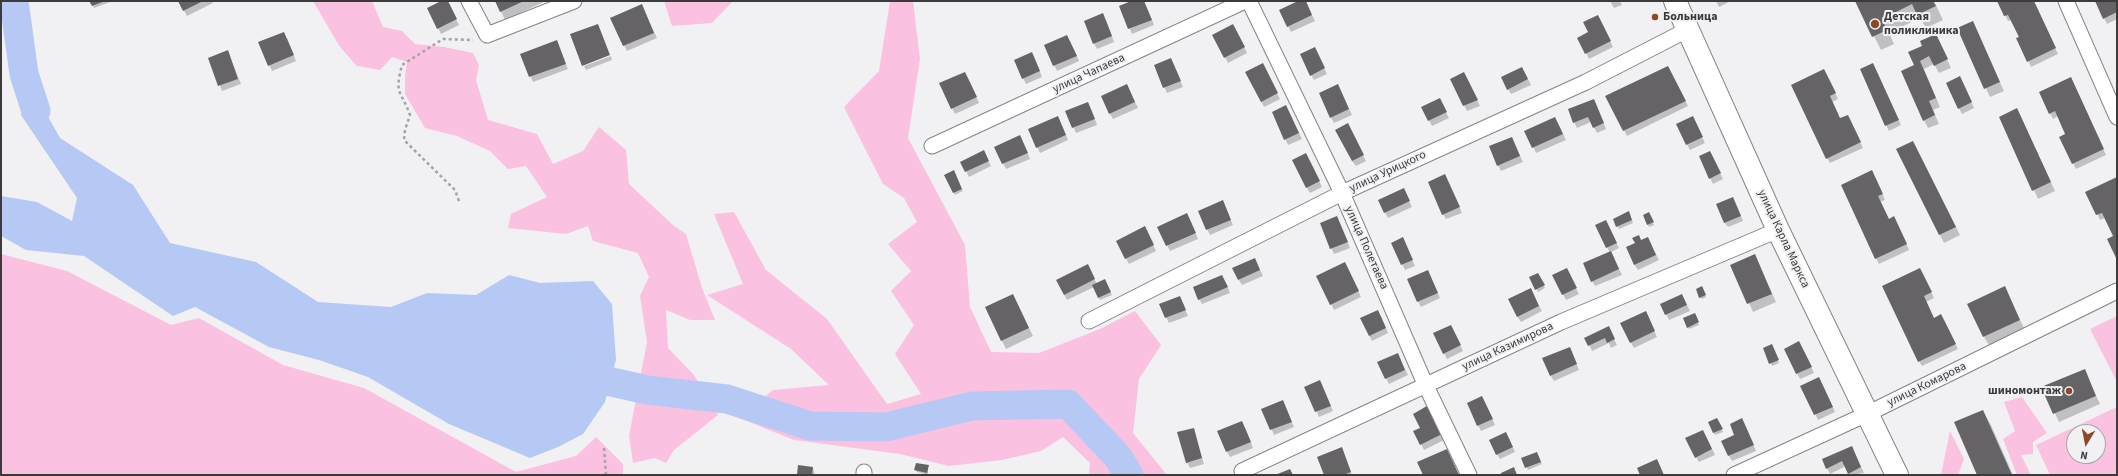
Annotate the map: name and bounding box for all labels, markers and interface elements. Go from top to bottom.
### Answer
place label: Больница [1663,10,1717,24]
place label: Детская поликлиника [1884,10,1959,38]
marker: Больница [1650,12,1660,22]
marker: Детская поликлиника [1869,18,1881,30]
street label: улица Чапаева [1051,51,1127,97]
street label: улица Урицкого [1347,148,1429,196]
street label: улица Карла Маркса [1754,188,1812,290]
street label: улица Полетаева [1341,204,1391,292]
street label: улица Казимирова [1460,320,1556,374]
street label: улица Комарова [1885,360,1969,410]
place label: шиномонтаж [1988,384,2061,398]
marker: шиномонтаж [2064,386,2074,396]
north arrow [2066,424,2106,464]
text: N [2079,447,2089,463]

